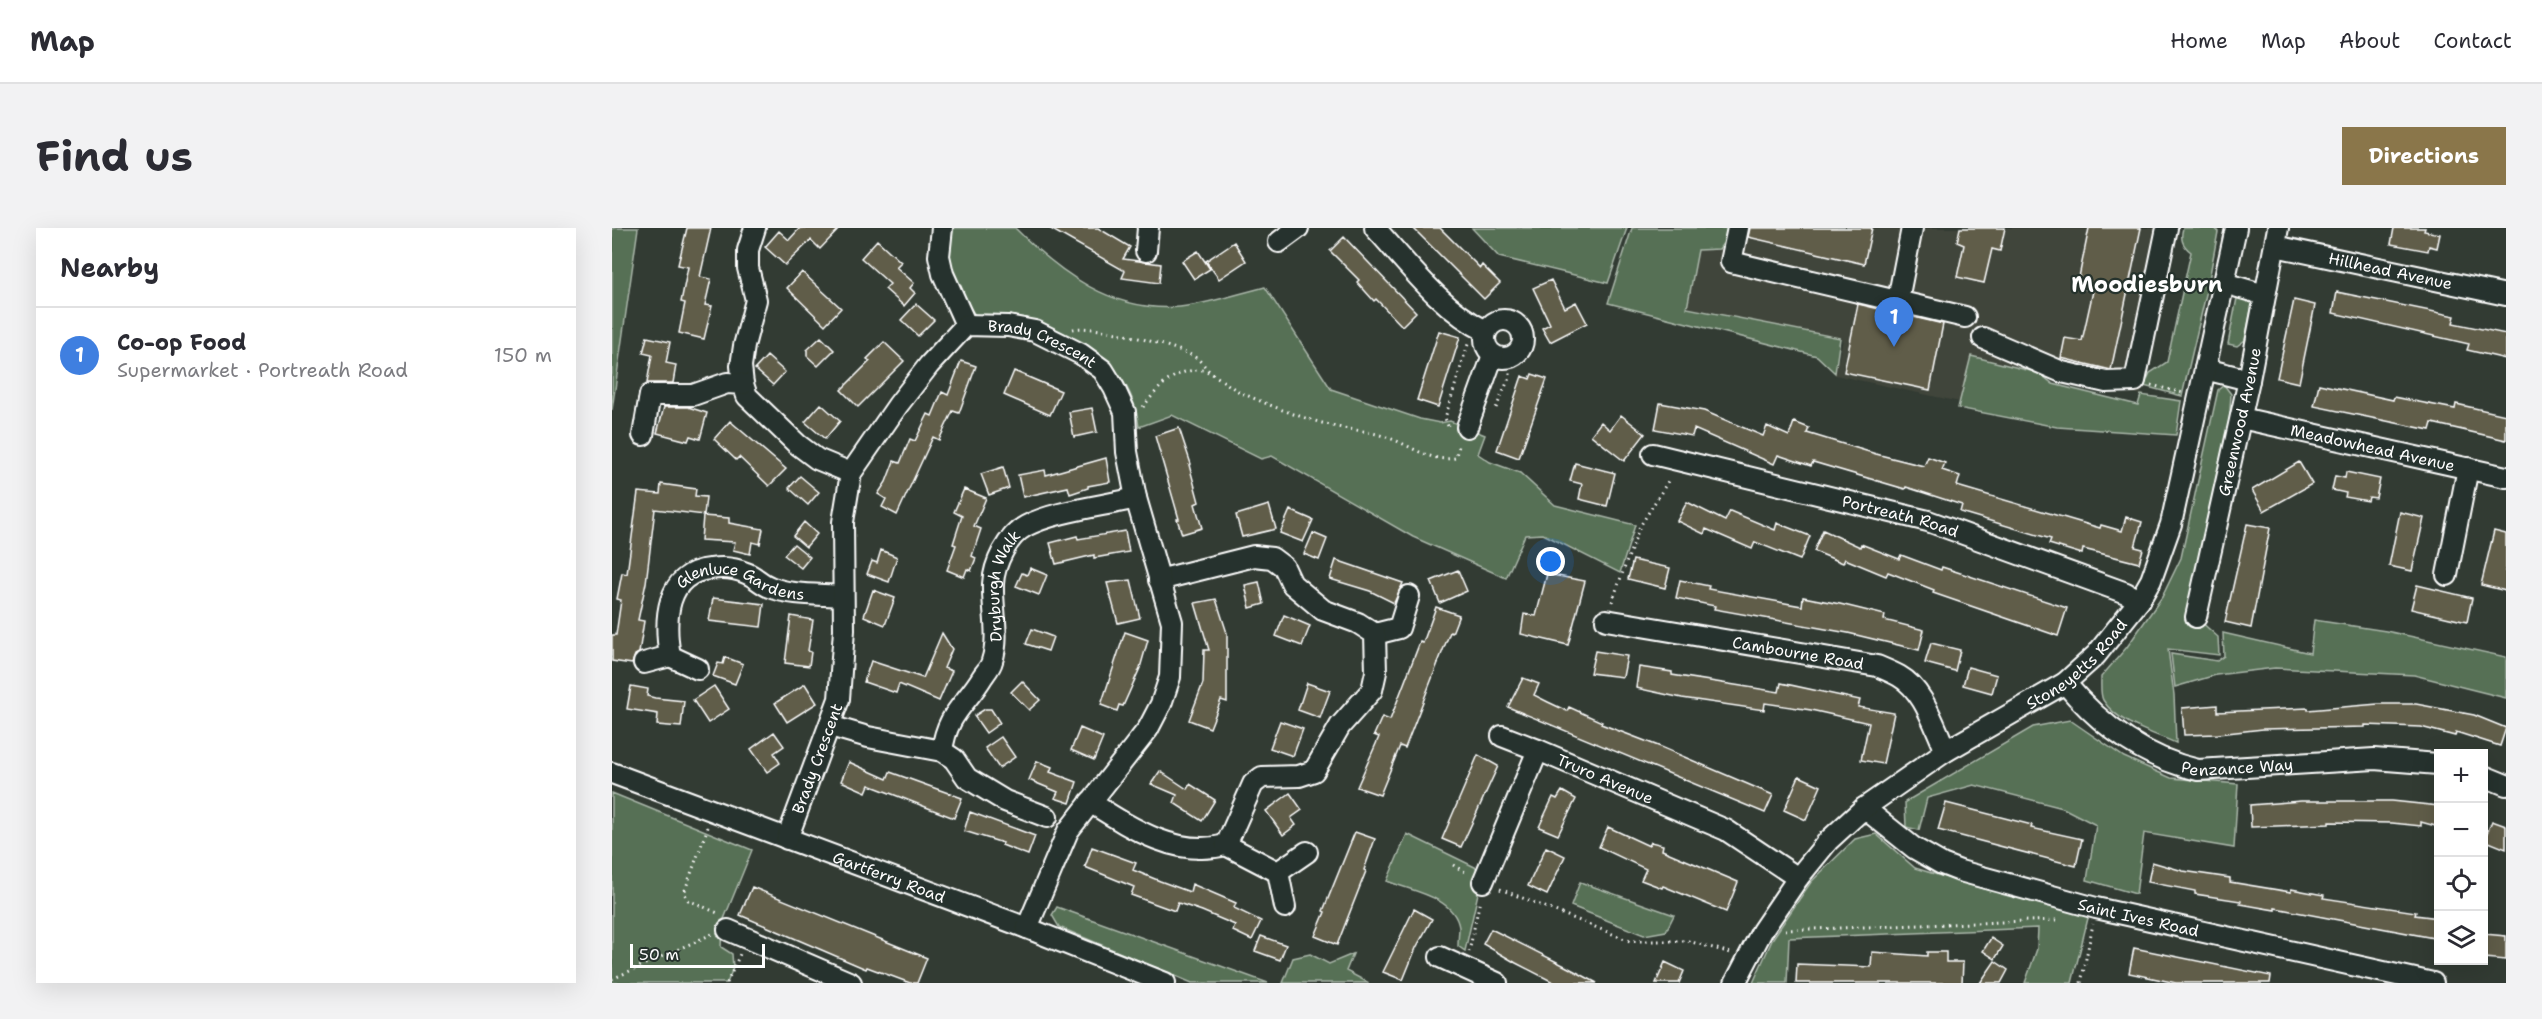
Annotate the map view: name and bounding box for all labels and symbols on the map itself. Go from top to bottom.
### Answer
street label: Hillhead Avenue [2326,248,2454,294]
district label: Moodiesburn [2071,270,2223,299]
pin: 1 [1874,298,1914,347]
street label: Brady Crescent [988,315,1101,373]
street label: Greenwood Avenue [2213,346,2266,498]
street label: Meadowhead Avenue [2288,419,2457,476]
street label: Portreath Road [1840,490,1961,542]
street label: Dryburgh Walk [983,525,1025,642]
your location [1536,547,1565,576]
street label: Glenluce Gardens [671,558,805,605]
street label: Stoneyetts Road [2022,615,2132,714]
street label: Cambourne Road [1731,632,1866,675]
street label: Brady Crescent [787,700,847,817]
street label: Truro Avenue [1553,749,1656,809]
street label: Penzance Way [2179,754,2294,781]
street label: Gartferry Road [830,846,948,908]
street label: Saint Ives Road [2075,894,2201,942]
scale bar [630,941,765,968]

